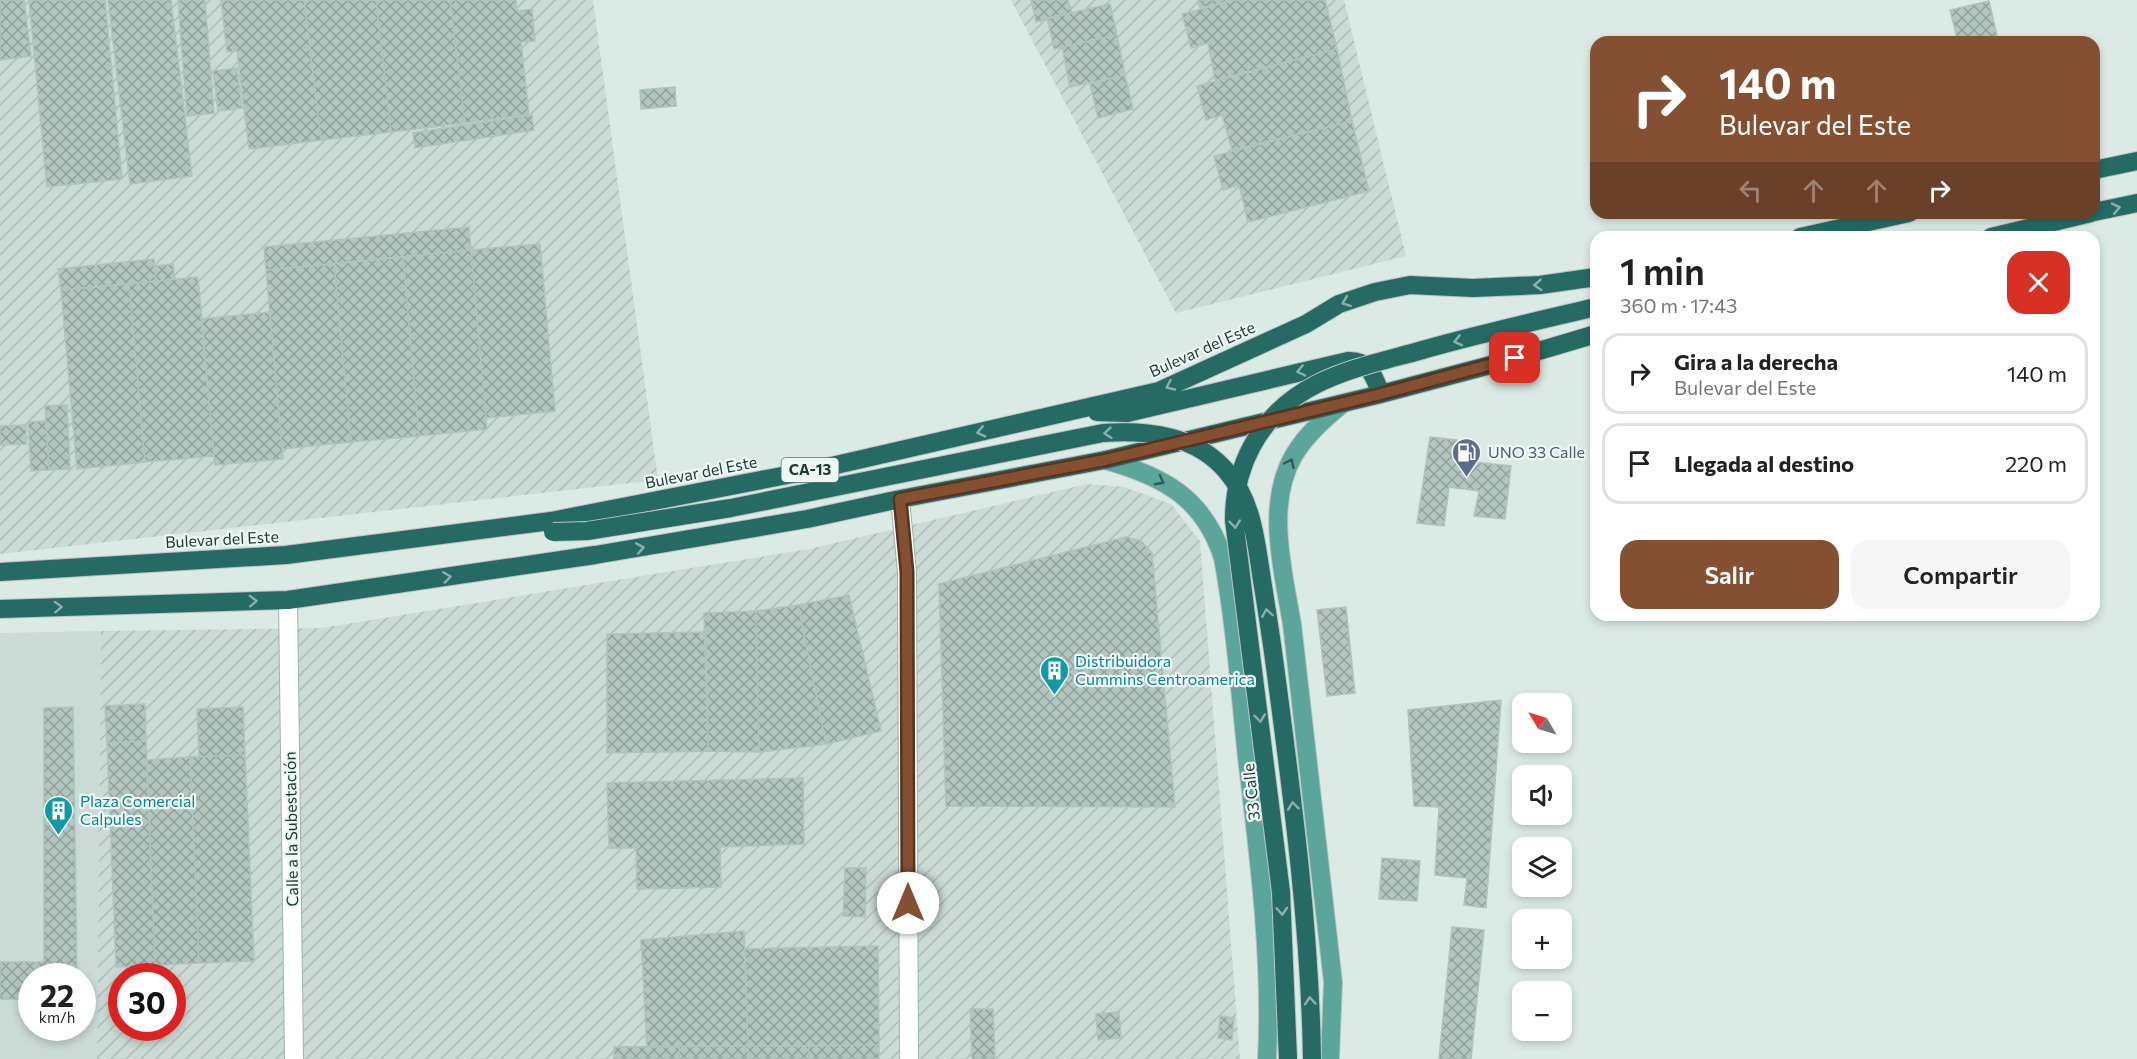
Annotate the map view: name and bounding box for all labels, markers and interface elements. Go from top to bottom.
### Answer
text: 140 m [1719,56,1836,108]
icon: right [1620,60,1698,138]
text: Bulevar del Este [1719,108,1911,141]
icon: left [1734,174,1767,207]
icon: ahead [1797,174,1830,207]
icon: ahead [1860,174,1893,207]
icon: right [1923,174,1956,207]
one-way arrow [2110,202,2120,215]
text: 1 min [1620,248,1705,292]
button: close [2007,251,2070,314]
one-way arrow [1533,278,1543,291]
text: 360 m · 17:43 [1620,293,1738,317]
one-way arrow [1341,295,1352,308]
street label: Bulevar del Este [1146,317,1258,380]
pin [1489,332,1540,383]
one-way arrow [1453,333,1463,346]
icon: arrive [1498,341,1531,374]
text: Gira a la derecha [1674,348,1838,375]
icon: right [1623,357,1656,390]
text: 140 m [2007,360,2067,387]
one-way arrow [1296,363,1306,376]
text: Bulevar del Este [1674,375,1816,399]
one-way arrow [1165,379,1176,391]
one-way arrow [976,425,986,438]
one-way arrow [1104,426,1113,439]
fuel station icon: UNO 33 Calle [1451,436,1483,478]
place label: UNO 33 Calle [1488,442,1585,461]
icon: arrive [1623,447,1656,480]
text: Llegada al destino [1674,450,1854,477]
text: 220 m [2005,450,2067,477]
street label: Bulevar del Este [643,451,759,492]
road number: CA-13 [782,458,838,482]
one-way arrow [1283,459,1295,470]
one-way arrow [1153,474,1164,485]
one-way arrow [1228,520,1241,529]
street label: Bulevar del Este [165,526,279,551]
button: Salir [1620,540,1839,609]
button: Compartir [1851,540,2070,609]
one-way arrow [634,542,644,555]
one-way arrow [442,571,451,583]
one-way arrow [249,595,258,607]
one-way arrow [54,601,63,613]
one-way arrow [1262,608,1274,618]
place label: Distribuidora Cummins Centroamerica [1075,651,1255,688]
building icon: Distribuidora Cummins Centroamerica [1038,654,1070,696]
north arrow [1512,693,1572,753]
map controls [1512,693,1572,1041]
one-way arrow [1254,713,1266,722]
street label: Calle a la Subestación [280,751,301,907]
street label: 33 Calle [1238,763,1263,821]
button: sound [1512,765,1572,825]
place label: Plaza Comercial Calpules [80,791,195,828]
building icon: Plaza Comercial Calpules [43,794,75,836]
one-way arrow [1287,802,1300,811]
button: layers [1512,837,1572,897]
position arrow [876,871,940,935]
one-way arrow [1275,907,1288,916]
button: + [1512,909,1572,969]
speed limit sign: 30 [108,963,186,1041]
text: 22 [40,976,74,1013]
button: − [1512,981,1572,1041]
one-way arrow [1304,996,1317,1005]
text: km/h [39,1008,75,1026]

